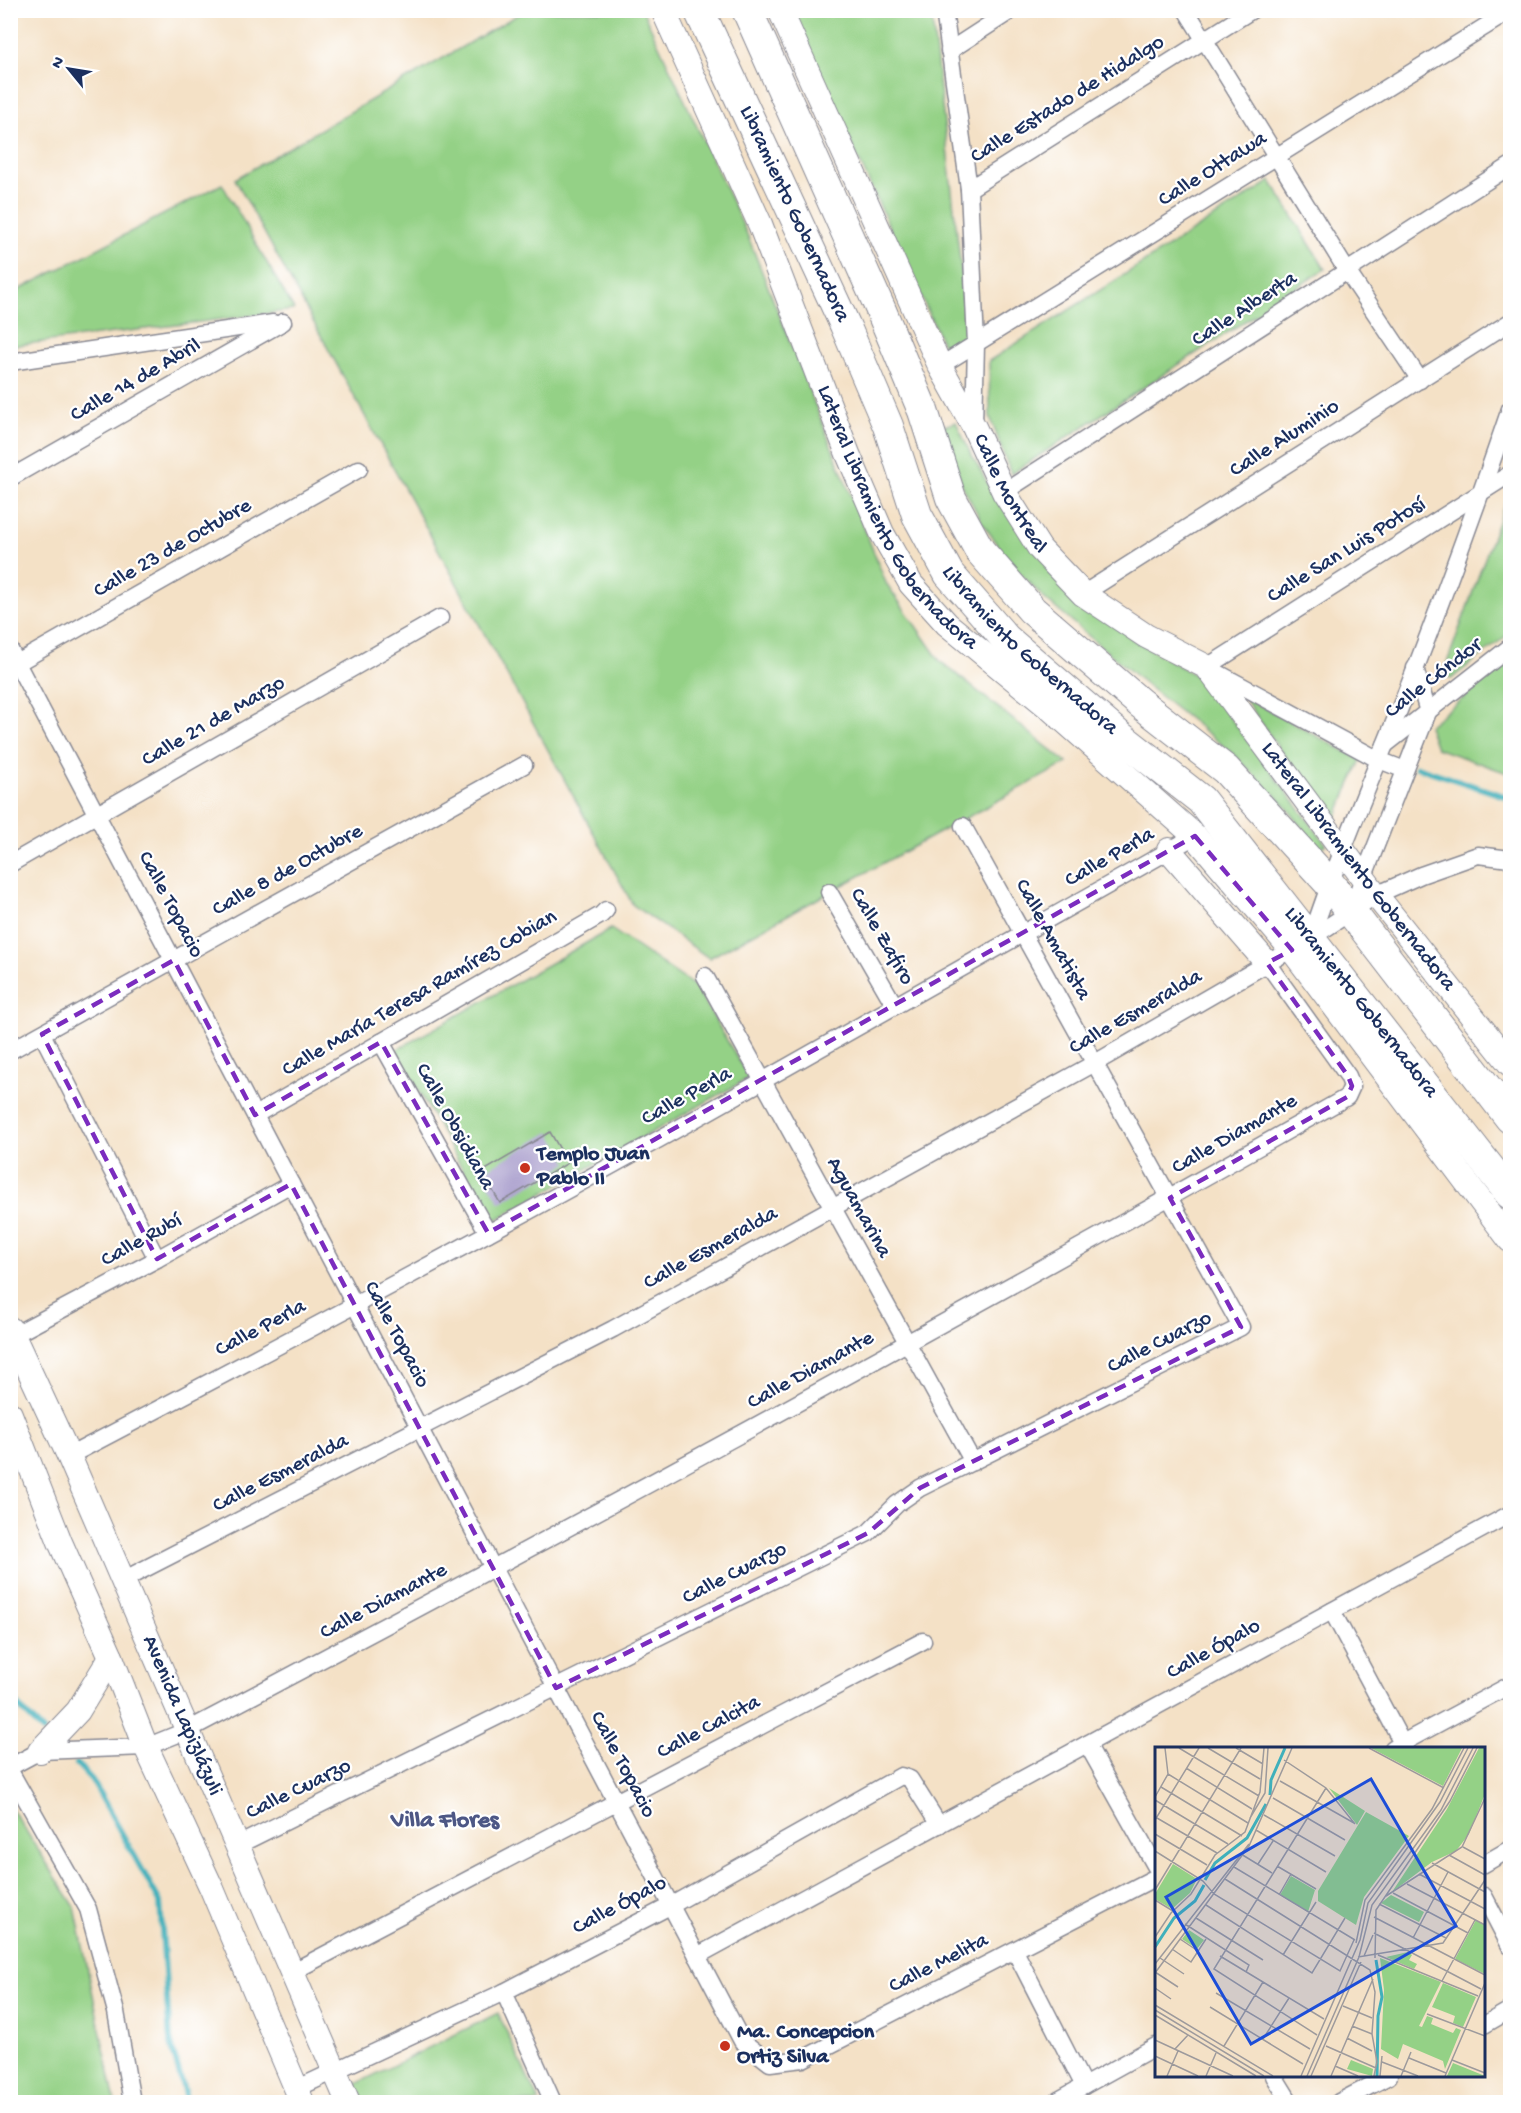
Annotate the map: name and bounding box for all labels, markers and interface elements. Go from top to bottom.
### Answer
street label: Calle Estado de Hidalgo [966,30,1170,170]
north arrow [39,39,99,99]
text: N [48,54,70,73]
street label: Libramiento Gobernadora [732,102,855,327]
street label: Calle Ottawa [1154,126,1273,214]
street label: Calle Alberta [1188,266,1303,354]
street label: Calle 14 de Abril [66,333,206,429]
street label: Lateral Libramiento Gobernadora [810,382,983,657]
street label: Calle Aluminio [1225,394,1345,484]
street label: Calle Montreal [966,430,1052,560]
street label: Calle San Luis Potosí [1263,491,1432,610]
street label: Calle 23 de Octubre [89,493,257,605]
street label: Libramiento Gobernadora [935,562,1123,742]
street label: Calle Cóndor [1380,632,1490,725]
street label: Calle 21 de Marzo [138,670,290,774]
street label: Lateral Libramiento Gobernadora [1255,738,1461,998]
street label: Calle 8 de Octubre [208,819,368,923]
street label: Calle Perla [1061,822,1160,894]
street label: Calle Topacio [131,847,209,963]
street label: Calle Amatista [1008,875,1096,1006]
street label: Calle Zafiro [843,884,919,990]
street label: Libramiento Gobernadora [1277,902,1444,1104]
street label: Calle María Teresa Ramírez Cobian [278,904,562,1083]
street label: Calle Esmeralda [1065,964,1208,1062]
street label: Calle Obsidiana [409,1059,500,1195]
street label: Calle Perla [638,1061,737,1132]
street label: Calle Diamante [1168,1088,1303,1181]
place label: Templo Juan Pablo II [535,1142,650,1193]
street label: Aguamarina [820,1153,897,1264]
marker: Templo Juan Pablo II [518,1161,532,1175]
street label: Calle Esmeralda [639,1201,783,1297]
street label: Calle Rubí [97,1208,188,1274]
street label: Calle Topacio [357,1277,435,1393]
street label: Calle Perla [211,1294,311,1364]
street label: Calle Cuarzo [1103,1306,1217,1380]
street label: Calle Diamante [743,1325,879,1416]
street label: Calle Esmeralda [209,1428,354,1519]
street label: Calle Cuarzo [678,1537,792,1611]
street label: Calle Diamante [316,1557,453,1646]
street label: Calle Ópalo [1163,1614,1265,1686]
street label: Avenida Lapizlázuli [135,1632,227,1800]
street label: Calle Calcita [653,1690,766,1766]
street label: Calle Topacio [583,1707,661,1823]
inset map [1155,1747,1485,2077]
street label: Calle Cuarzo [242,1753,356,1827]
district label: Villa Flores [390,1807,500,1836]
street label: Calle Ópalo [568,1870,672,1942]
street label: Calle Melita [885,1928,994,2000]
place label: Ma. Concepcion Ortiz Silva [737,2020,875,2071]
marker: Ma. Concepcion Ortiz Silva [718,2039,732,2053]

